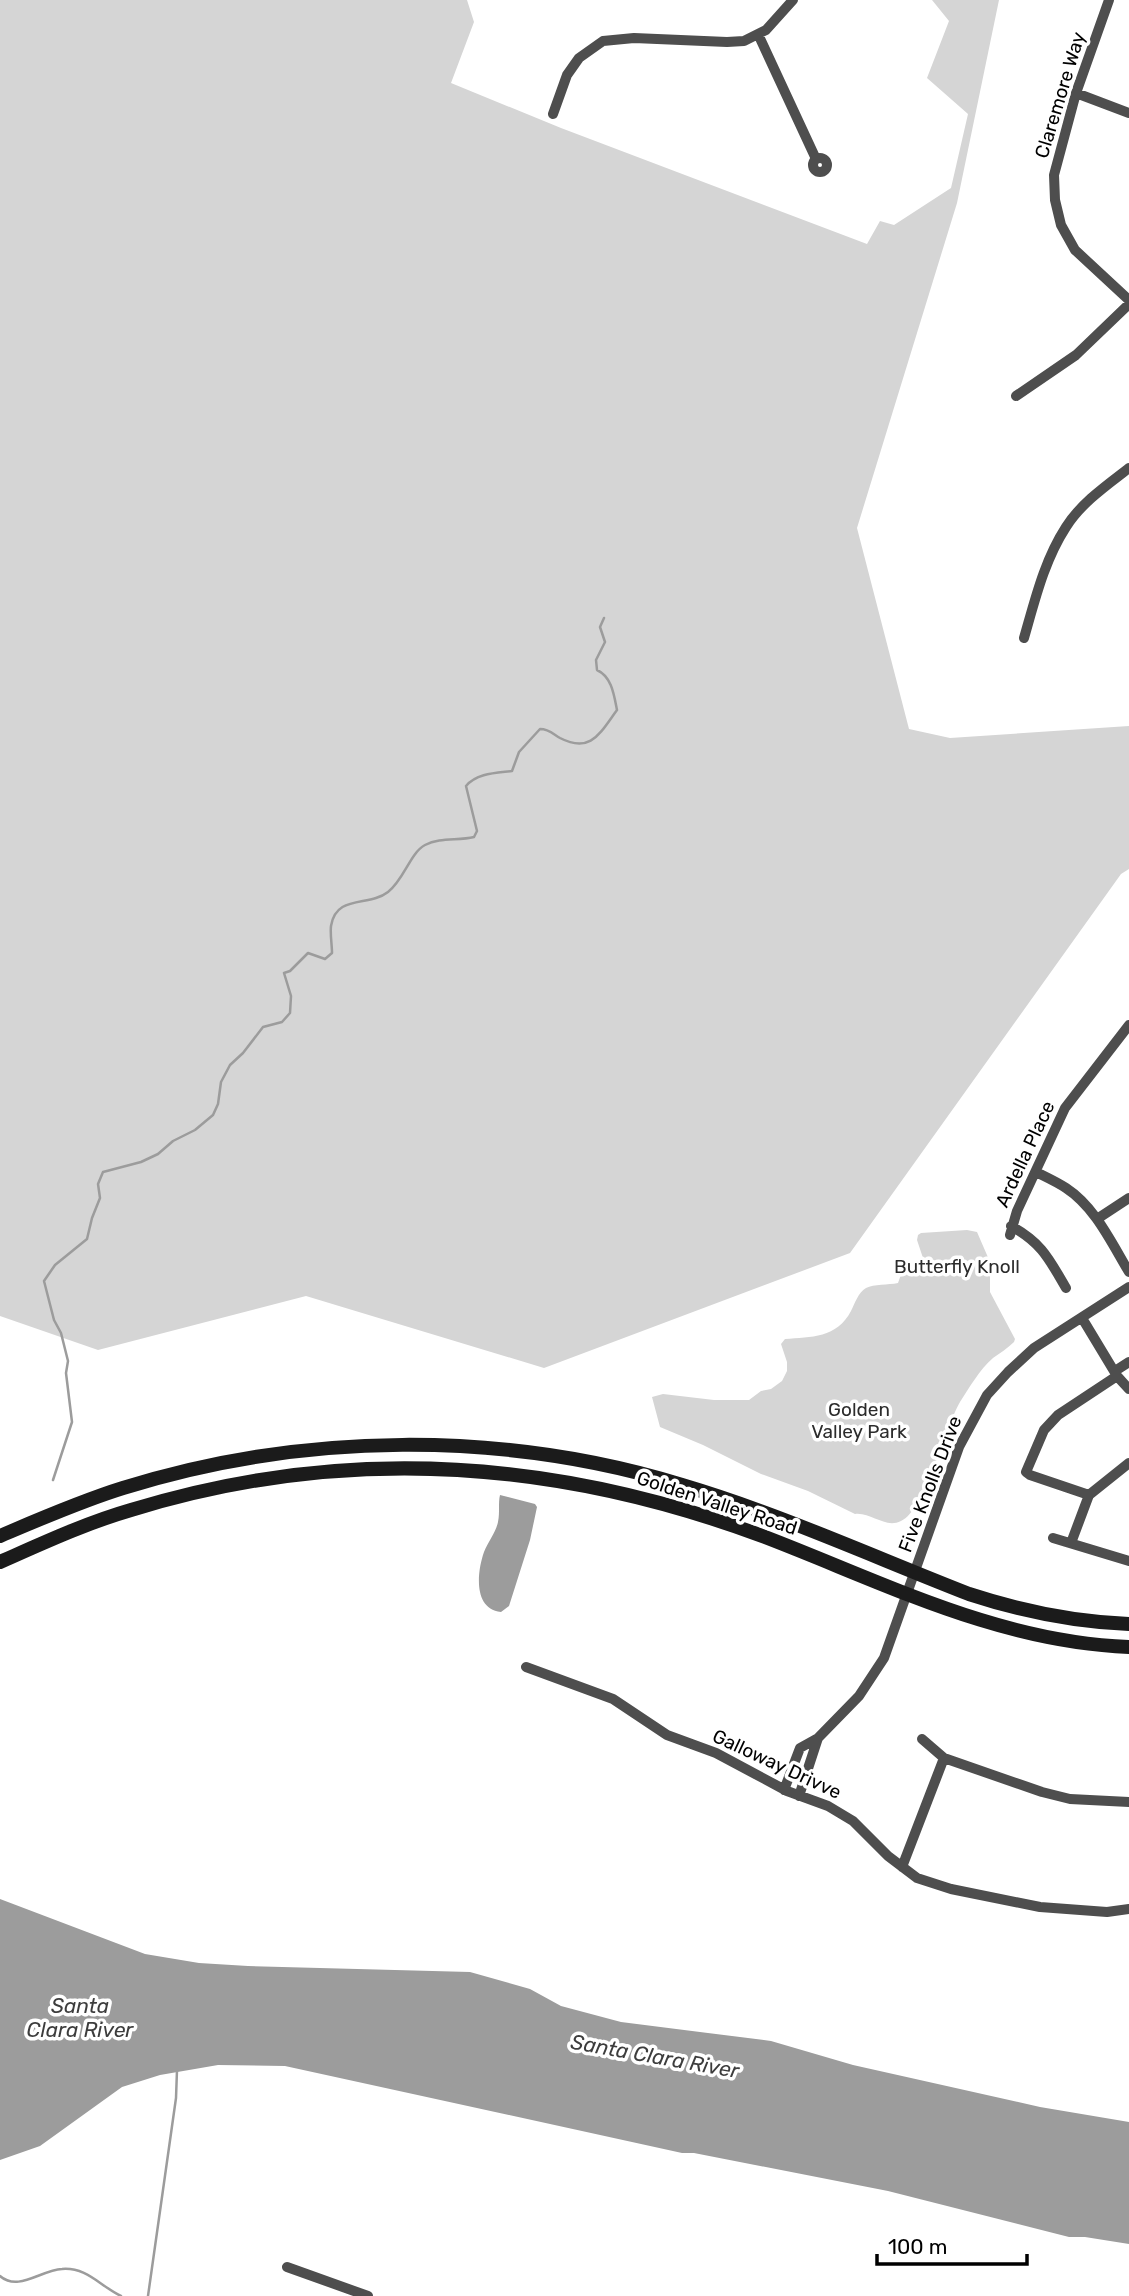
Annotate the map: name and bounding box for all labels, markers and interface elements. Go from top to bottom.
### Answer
street label: Claremore Way [1030,29,1090,161]
street label: Ardella Place [990,1097,1060,1211]
park label: Butterfly Knoll [894,1255,1020,1278]
park label: Golden Valley Park [811,1398,907,1443]
street label: Five Knolls Drive [893,1413,967,1555]
street label: Golden Valley Road [634,1466,800,1540]
street label: Galloway Drivve [709,1724,845,1804]
water label: Santa Clara River [27,1993,134,2042]
water label: Santa Clara River [569,2029,742,2083]
scale bar [877,2222,1028,2266]
text: 100 m [888,2234,947,2259]

